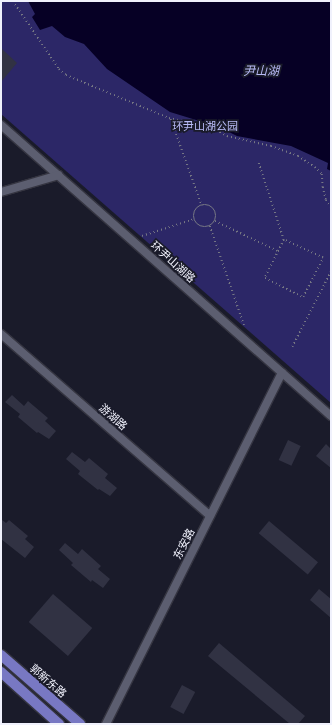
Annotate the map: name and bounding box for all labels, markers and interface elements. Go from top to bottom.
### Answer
water label: 尹山湖 [243,64,279,78]
park label: 环尹山湖公园 [172,119,238,133]
street label: 环尹山湖路 [148,239,198,285]
street label: 游湖路 [96,401,130,433]
street label: 东安路 [171,526,197,562]
street label: 郭新东路 [27,662,69,700]

